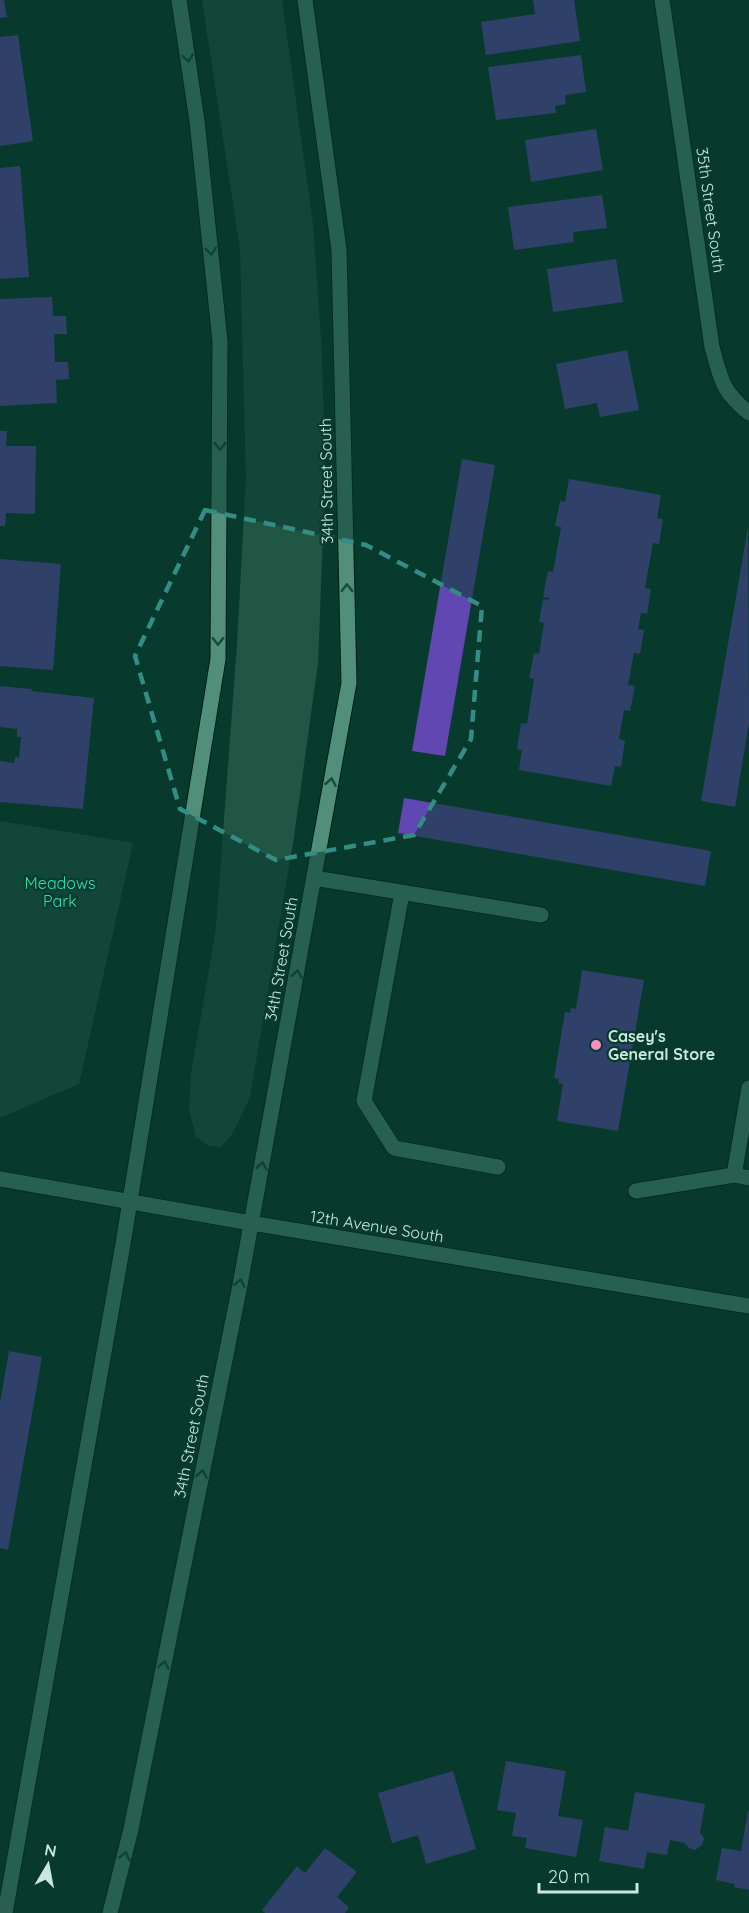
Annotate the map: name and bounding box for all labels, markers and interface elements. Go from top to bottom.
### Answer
one-way arrow [181,53,193,63]
street label: 35th Street South [692,146,730,274]
one-way arrow [204,247,217,256]
street label: 34th Street South [315,418,337,544]
one-way arrow [214,441,226,450]
one-way arrow [341,584,353,593]
one-way arrow [212,636,224,645]
one-way arrow [324,777,337,787]
park label: Meadows Park [25,873,95,911]
street label: 34th Street South [260,895,302,1023]
one-way arrow [290,969,302,978]
place label: Casey's General Store [608,1026,715,1064]
marker: Casey's General Store [589,1038,603,1052]
one-way arrow [255,1161,268,1171]
street label: 12th Avenue South [309,1206,445,1246]
one-way arrow [233,1278,246,1288]
street label: 34th Street South [169,1372,213,1500]
one-way arrow [195,1469,208,1479]
one-way arrow [157,1661,170,1671]
north arrow [18,1835,78,1895]
text: N [43,1839,58,1861]
one-way arrow [117,1851,130,1861]
scale bar [539,1856,636,1894]
text: 20 m [548,1865,590,1888]

